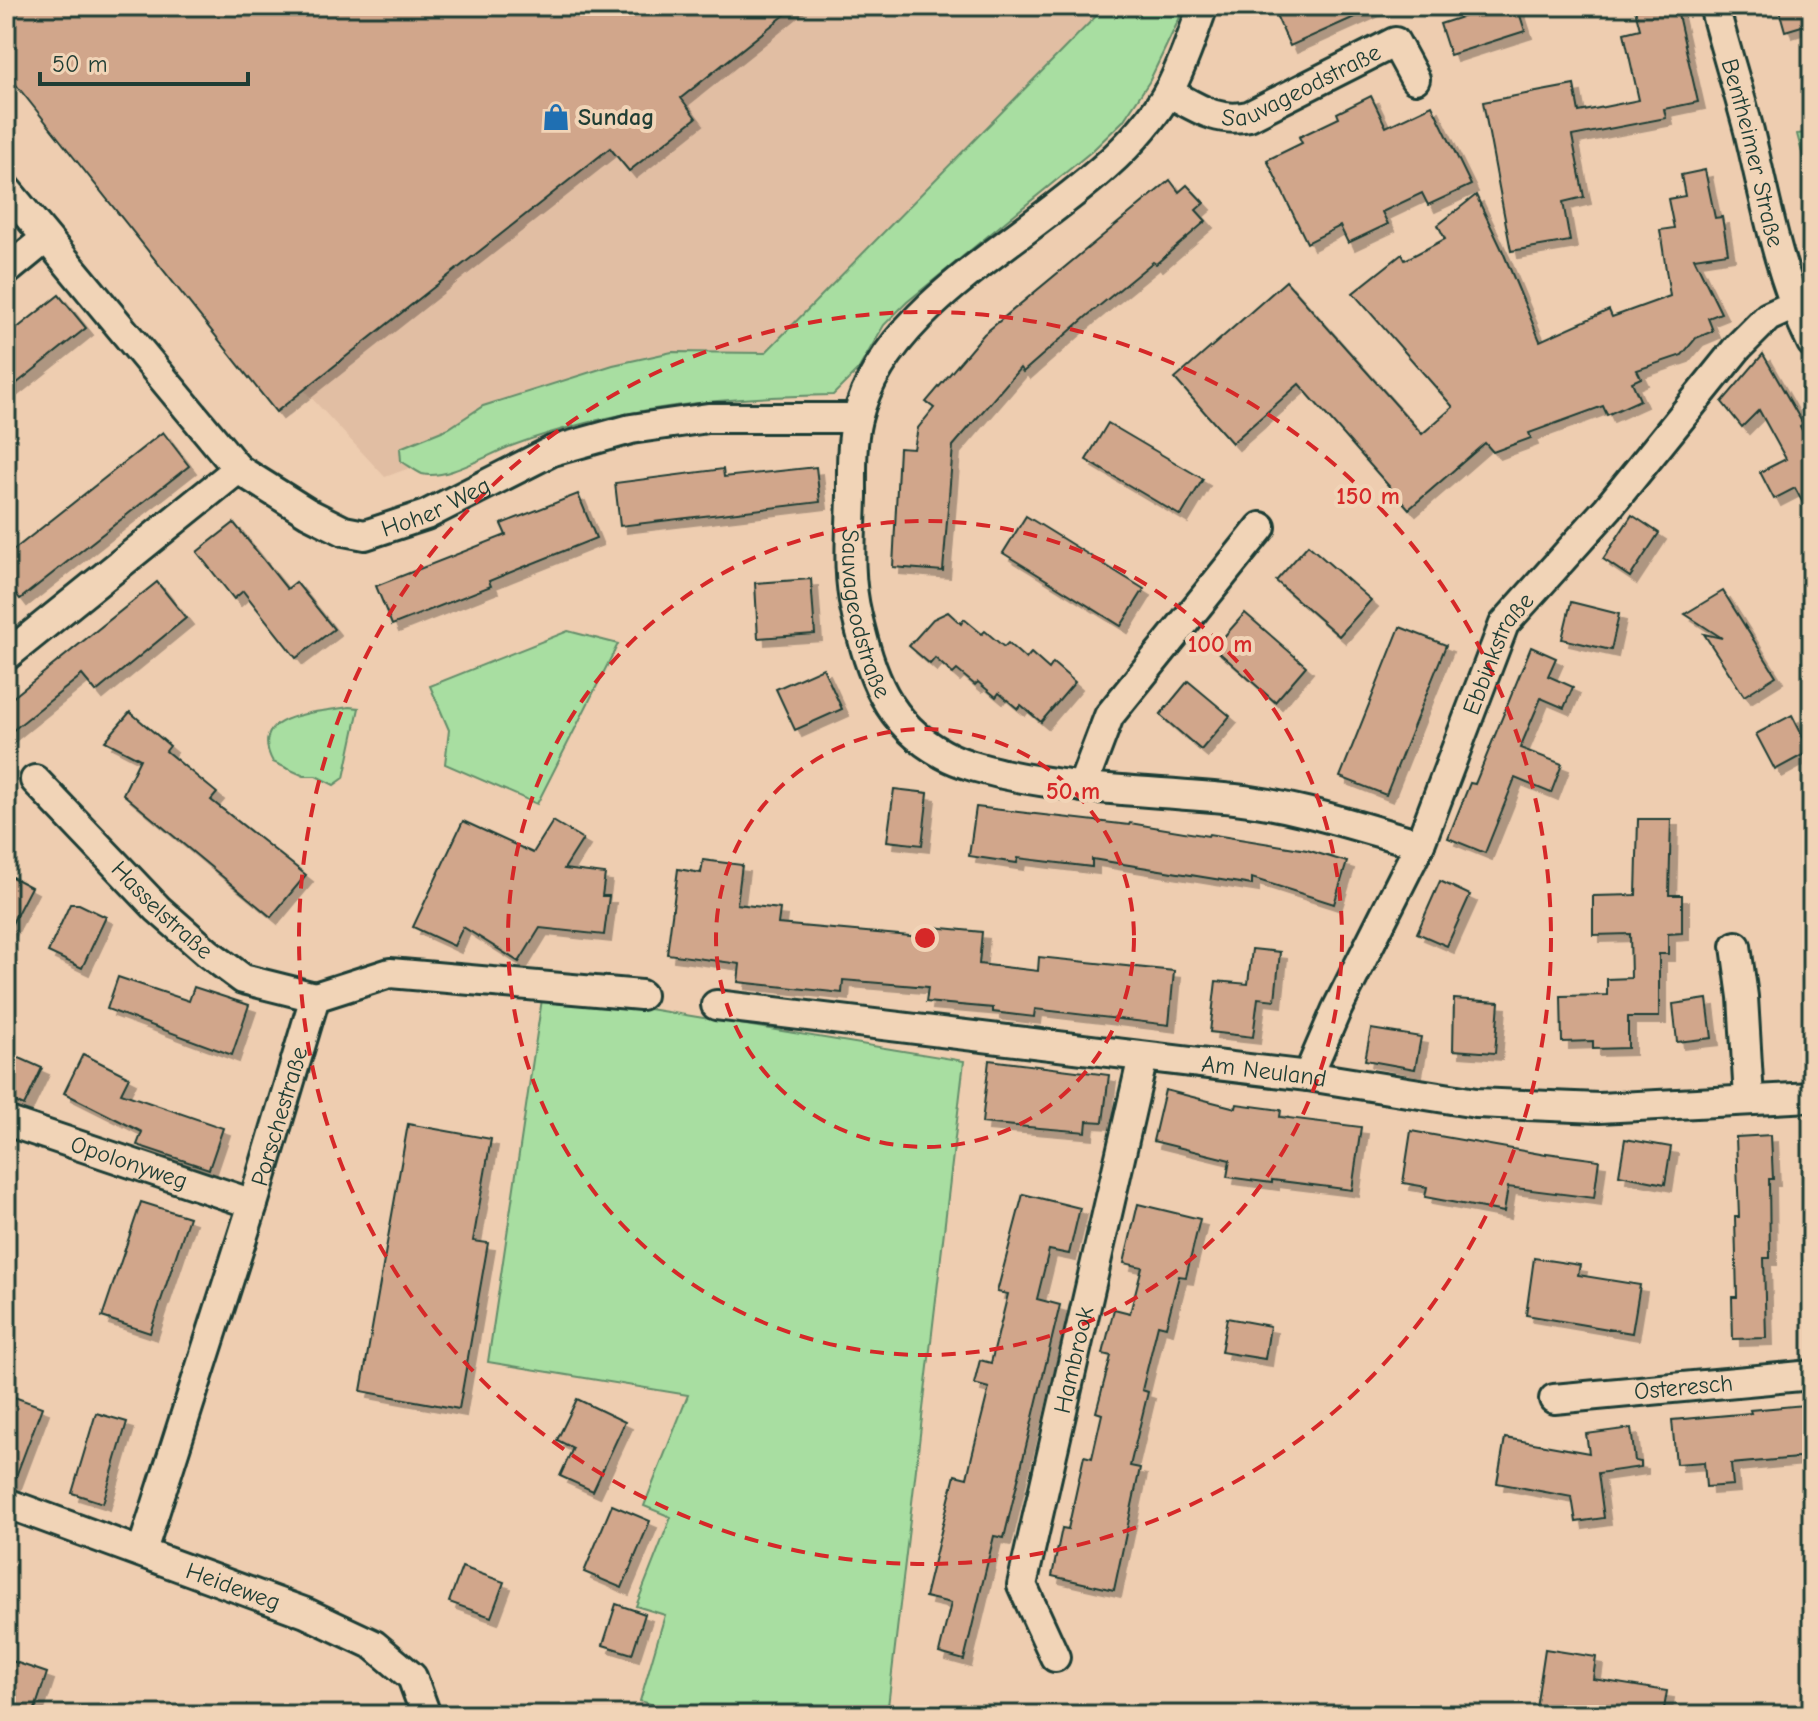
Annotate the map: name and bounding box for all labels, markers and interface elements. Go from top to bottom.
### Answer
scale bar [40,36,248,86]
street label: Sauvageodstraße [1221,38,1385,132]
text: 50 m [52,50,108,78]
street label: Bentheimer Straße [1715,56,1790,250]
shop icon: Sundag [541,102,571,132]
place label: Sundag [578,103,654,131]
street label: Hoher Weg [378,471,495,543]
text: 150 m [1336,482,1400,510]
street label: Sauvageodstraße [836,528,897,703]
street label: Ebbinkstraße [1457,587,1539,719]
text: 100 m [1188,630,1252,658]
text: 50 m [1046,777,1100,805]
street label: Hasselstraße [106,855,219,965]
centre of rings [911,924,939,952]
street label: Porschestraße [245,1043,313,1189]
street label: Am Neuland [1200,1049,1329,1093]
street label: Opolonyweg [67,1130,191,1195]
street label: Hambrook [1048,1304,1099,1416]
street label: Osteresch [1633,1368,1734,1405]
street label: Heideweg [182,1556,284,1616]

